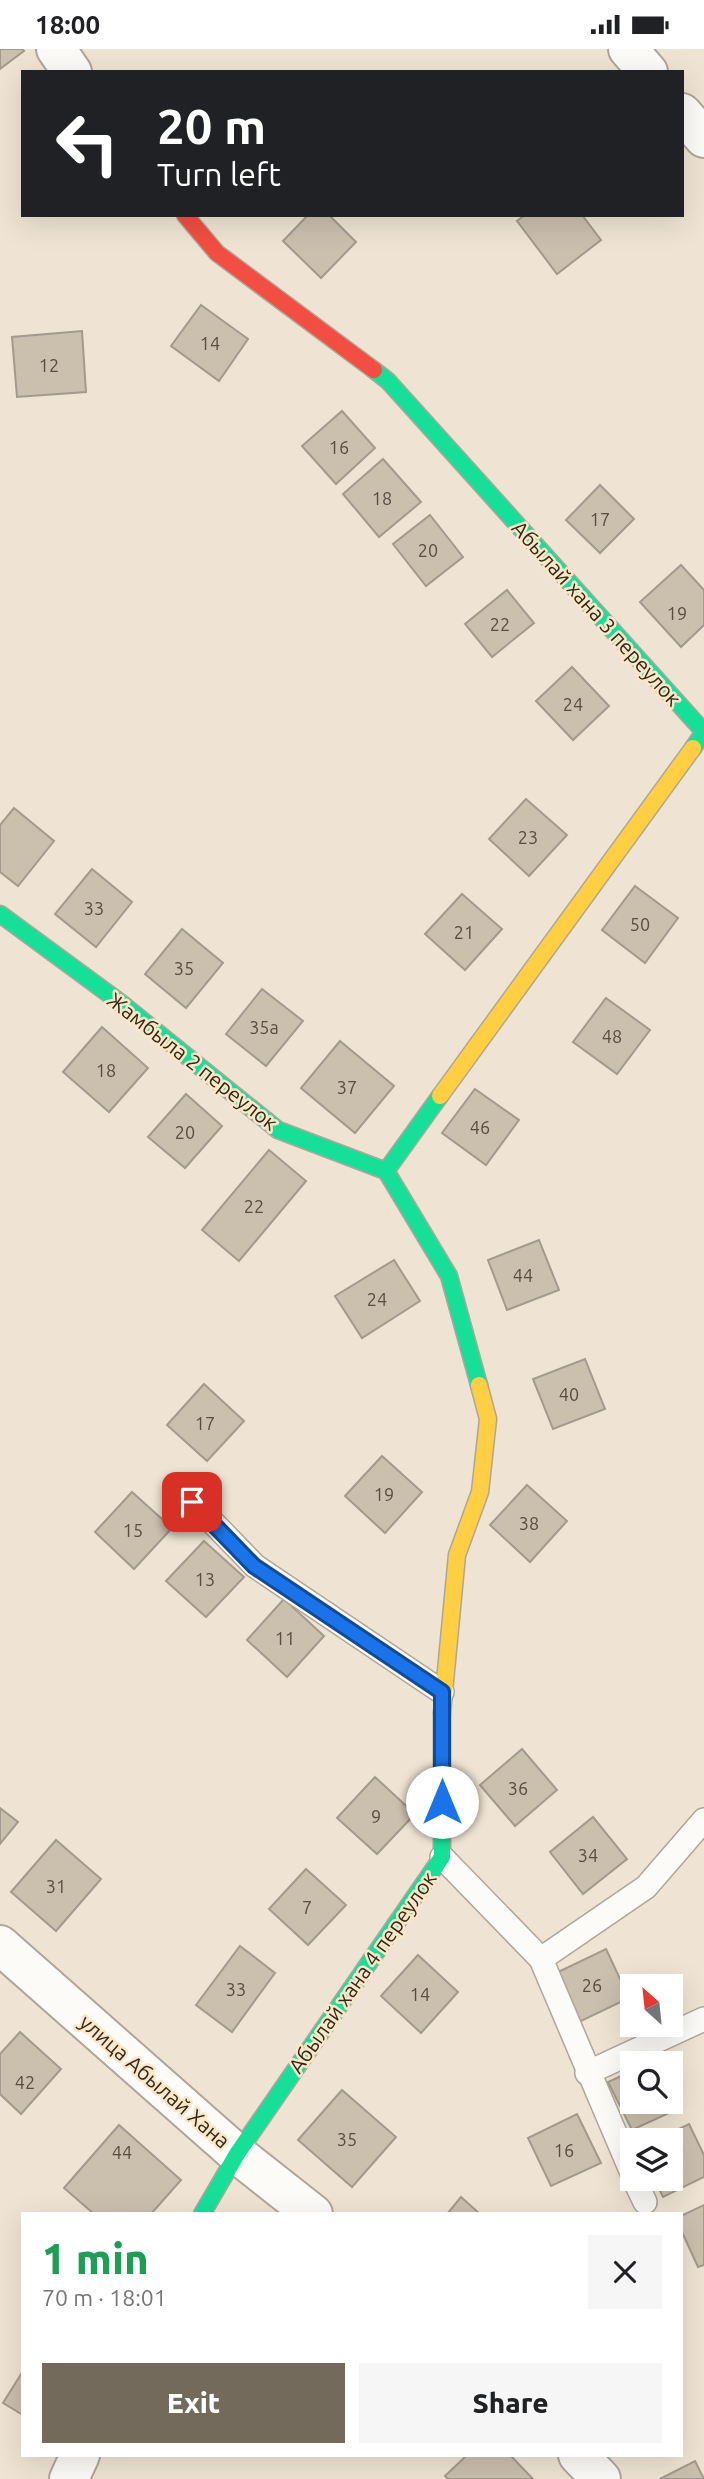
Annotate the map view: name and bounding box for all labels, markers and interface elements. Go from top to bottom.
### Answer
text: 18:00 [35,10,100,39]
icon: left [42,98,133,189]
text: 20 m [157,98,266,153]
text: Turn left [157,156,281,192]
house number: 14 [200,333,220,353]
house number: 12 [39,355,59,375]
house number: 16 [329,437,349,457]
house number: 18 [372,488,392,508]
house number: 17 [590,509,610,529]
street label: Абылай хана 3 переулок [508,516,686,711]
house number: 20 [418,540,438,560]
house number: 19 [667,603,687,623]
house number: 22 [490,614,510,634]
house number: 24 [563,694,583,714]
house number: 23 [518,827,538,847]
house number: 33 [84,898,104,918]
house number: 50 [630,914,650,934]
house number: 21 [454,922,474,942]
house number: 35 [174,958,194,978]
street label: Жамбыла 2 переулок [103,987,283,1135]
house number: 35a [249,1017,279,1037]
house number: 48 [602,1026,622,1046]
house number: 18 [96,1060,116,1080]
house number: 37 [337,1077,357,1097]
house number: 46 [470,1117,490,1137]
house number: 20 [175,1122,195,1142]
house number: 22 [244,1196,264,1216]
house number: 44 [513,1265,533,1285]
house number: 24 [367,1289,387,1309]
house number: 40 [559,1384,579,1404]
house number: 17 [195,1413,215,1433]
pin [162,1472,222,1532]
icon: arrive [173,1483,211,1521]
house number: 19 [374,1484,394,1504]
house number: 38 [519,1513,539,1533]
house number: 15 [123,1520,143,1540]
house number: 13 [195,1569,215,1589]
house number: 11 [275,1628,295,1648]
position arrow [405,1765,479,1839]
house number: 36 [508,1778,528,1798]
house number: 9 [371,1806,381,1826]
house number: 34 [578,1845,598,1865]
street label: Абылай хана 4 переулок [283,1866,441,2077]
house number: 31 [46,1876,66,1896]
house number: 7 [302,1897,312,1917]
north arrow [620,1974,682,2037]
map controls [620,1974,683,2191]
house number: 26 [582,1975,602,1995]
house number: 33 [226,1979,246,1999]
house number: 14 [410,1984,430,2004]
street label: улица Абылай Хана [75,2009,235,2153]
button: search [620,2051,683,2114]
house number: 42 [15,2072,35,2092]
button: layers [620,2128,683,2191]
house number: 35 [337,2129,357,2149]
house number: 16 [554,2140,574,2160]
house number: 44 [112,2142,132,2162]
text: 1 min [42,2235,149,2282]
button: close [588,2235,662,2309]
text: 70 m · 18:01 [42,2285,167,2310]
button: Exit [42,2363,345,2443]
button: Share [359,2363,662,2443]

